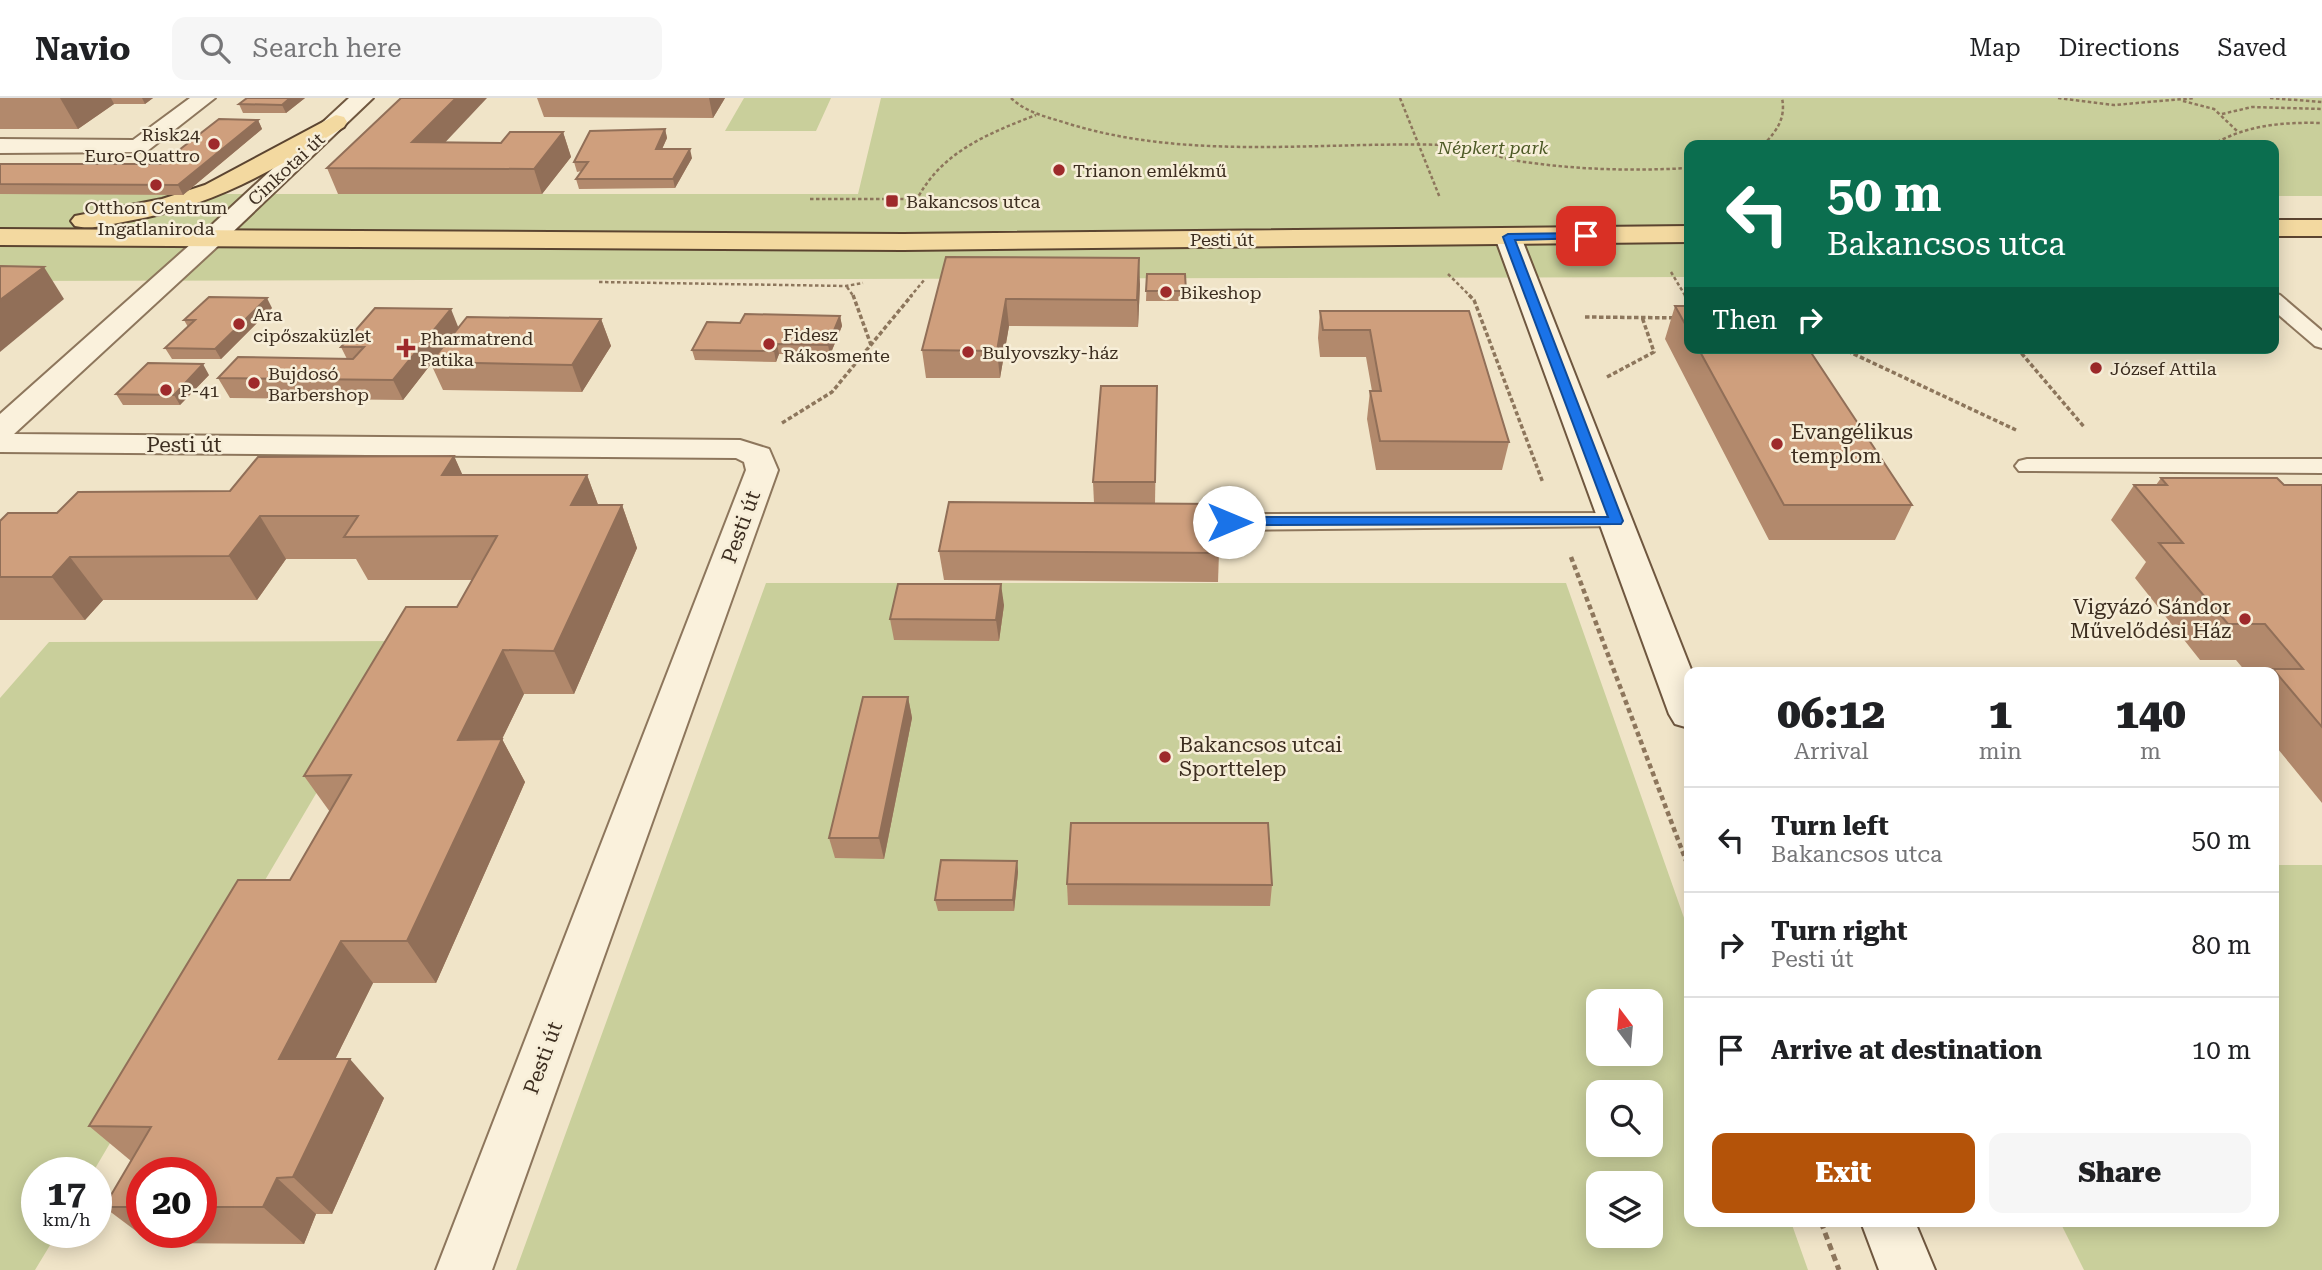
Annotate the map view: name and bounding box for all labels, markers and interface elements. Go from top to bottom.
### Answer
search box [172,17,662,80]
text: Navio [35,29,130,68]
icon: search [196,29,234,67]
text: Search here [252,33,401,63]
text: Map [1969,34,2021,62]
text: Directions [2059,34,2179,62]
text: Saved [2217,34,2287,62]
place label: Risk24 Euro-Quattro [84,124,200,166]
street label: Cinkotai út [243,128,329,210]
marker: Risk24 Euro-Quattro [206,136,222,152]
park label: Népkert park [1437,137,1549,158]
place label: Trianon emlékmű [1073,160,1227,181]
marker: Trianon emlékmű [1051,162,1067,178]
text: 50 m [1827,166,1942,223]
icon: left [1712,168,1803,259]
marker: Otthon Centrum Ingatlaniroda [148,177,164,193]
place label: Bakancsos utca [906,191,1040,212]
marker: Bakancsos utca [884,193,900,209]
place label: Otthon Centrum Ingatlaniroda [84,197,228,239]
pin [1556,206,1616,266]
icon: arrive [1567,217,1605,255]
text: Bakancsos utca [1827,225,2066,263]
street label: Pesti út [1190,229,1255,250]
place label: Bikeshop [1180,282,1262,303]
marker: Bikeshop [1158,284,1174,300]
icon: right [1791,301,1829,339]
place label: Ara cipőszaküzlet [253,304,372,346]
text: Then [1712,305,1777,335]
marker: Ara cipőszaküzlet [231,316,247,332]
place label: Fidesz Rákosmente [783,324,890,366]
place label: Pharmatrend Patika [420,328,534,370]
marker: Fidesz Rákosmente [761,336,777,352]
marker: Pharmatrend Patika [398,340,414,356]
place label: Bulyovszky-ház [982,342,1119,363]
marker: Bulyovszky-ház [960,344,976,360]
place label: József Attila [2110,358,2217,379]
marker: József Attila [2088,360,2104,376]
place label: Bujdosó Barbershop [268,363,369,405]
marker: Bujdosó Barbershop [246,375,262,391]
place label: P-41 [180,380,220,401]
marker: P-41 [158,382,174,398]
place label: Evangélikus templom [1791,420,1913,468]
street label: Pesti út [146,433,222,457]
marker: Evangélikus templom [1769,436,1785,452]
position arrow [1192,485,1266,559]
street label: Pesti út [717,487,765,566]
place label: Vigyázó Sándor Művelődési Ház [2070,595,2231,643]
marker: Vigyázó Sándor Művelődési Ház [2237,611,2253,627]
text: 06:12 [1777,689,1885,738]
text: 1 [1988,689,2012,738]
text: 140 [2115,689,2186,738]
place label: Bakancsos utcai Sporttelep [1179,733,1343,781]
text: Arrival [1794,738,1869,765]
text: min [1979,738,2022,765]
text: m [2140,738,2161,765]
marker: Bakancsos utcai Sporttelep [1157,749,1173,765]
text: Turn left [1771,811,1889,841]
icon: left [1712,821,1750,859]
text: 50 m [2192,825,2251,855]
text: Bakancsos utca [1771,841,1943,868]
text: Turn right [1771,916,1907,946]
icon: right [1712,926,1750,964]
text: 80 m [2192,930,2251,960]
text: Pesti út [1771,946,1854,973]
north arrow [1586,989,1662,1066]
map controls [1586,989,1663,1248]
street label: Pesti út [519,1018,567,1097]
icon: arrive [1712,1031,1750,1069]
text: Arrive at destination [1771,1035,2042,1065]
text: 10 m [2192,1035,2251,1065]
button: search [1586,1080,1663,1157]
button: Exit [1712,1133,1975,1213]
button: Share [1989,1133,2251,1213]
speed limit sign: 20 [126,1157,217,1248]
button: layers [1586,1171,1663,1248]
text: 17 [47,1173,86,1214]
text: km/h [42,1209,91,1230]

